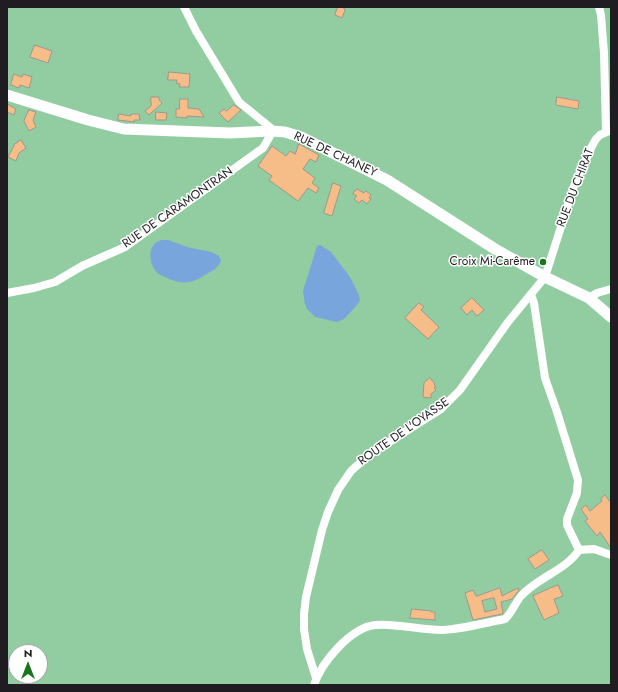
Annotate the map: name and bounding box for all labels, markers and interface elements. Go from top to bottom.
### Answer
street label: RUE DE CHANEY [291,129,379,181]
street label: RUE DU CHIRAT [554,147,598,229]
street label: RUE DE CARAMONTRAN [120,164,236,252]
place label: Croix Mi-Carême [450,255,535,269]
marker: Croix Mi-Carême [538,257,548,267]
street label: ROUTE DE L'OYASSE [356,395,452,469]
north arrow [8,644,48,684]
text: N [24,645,32,661]

